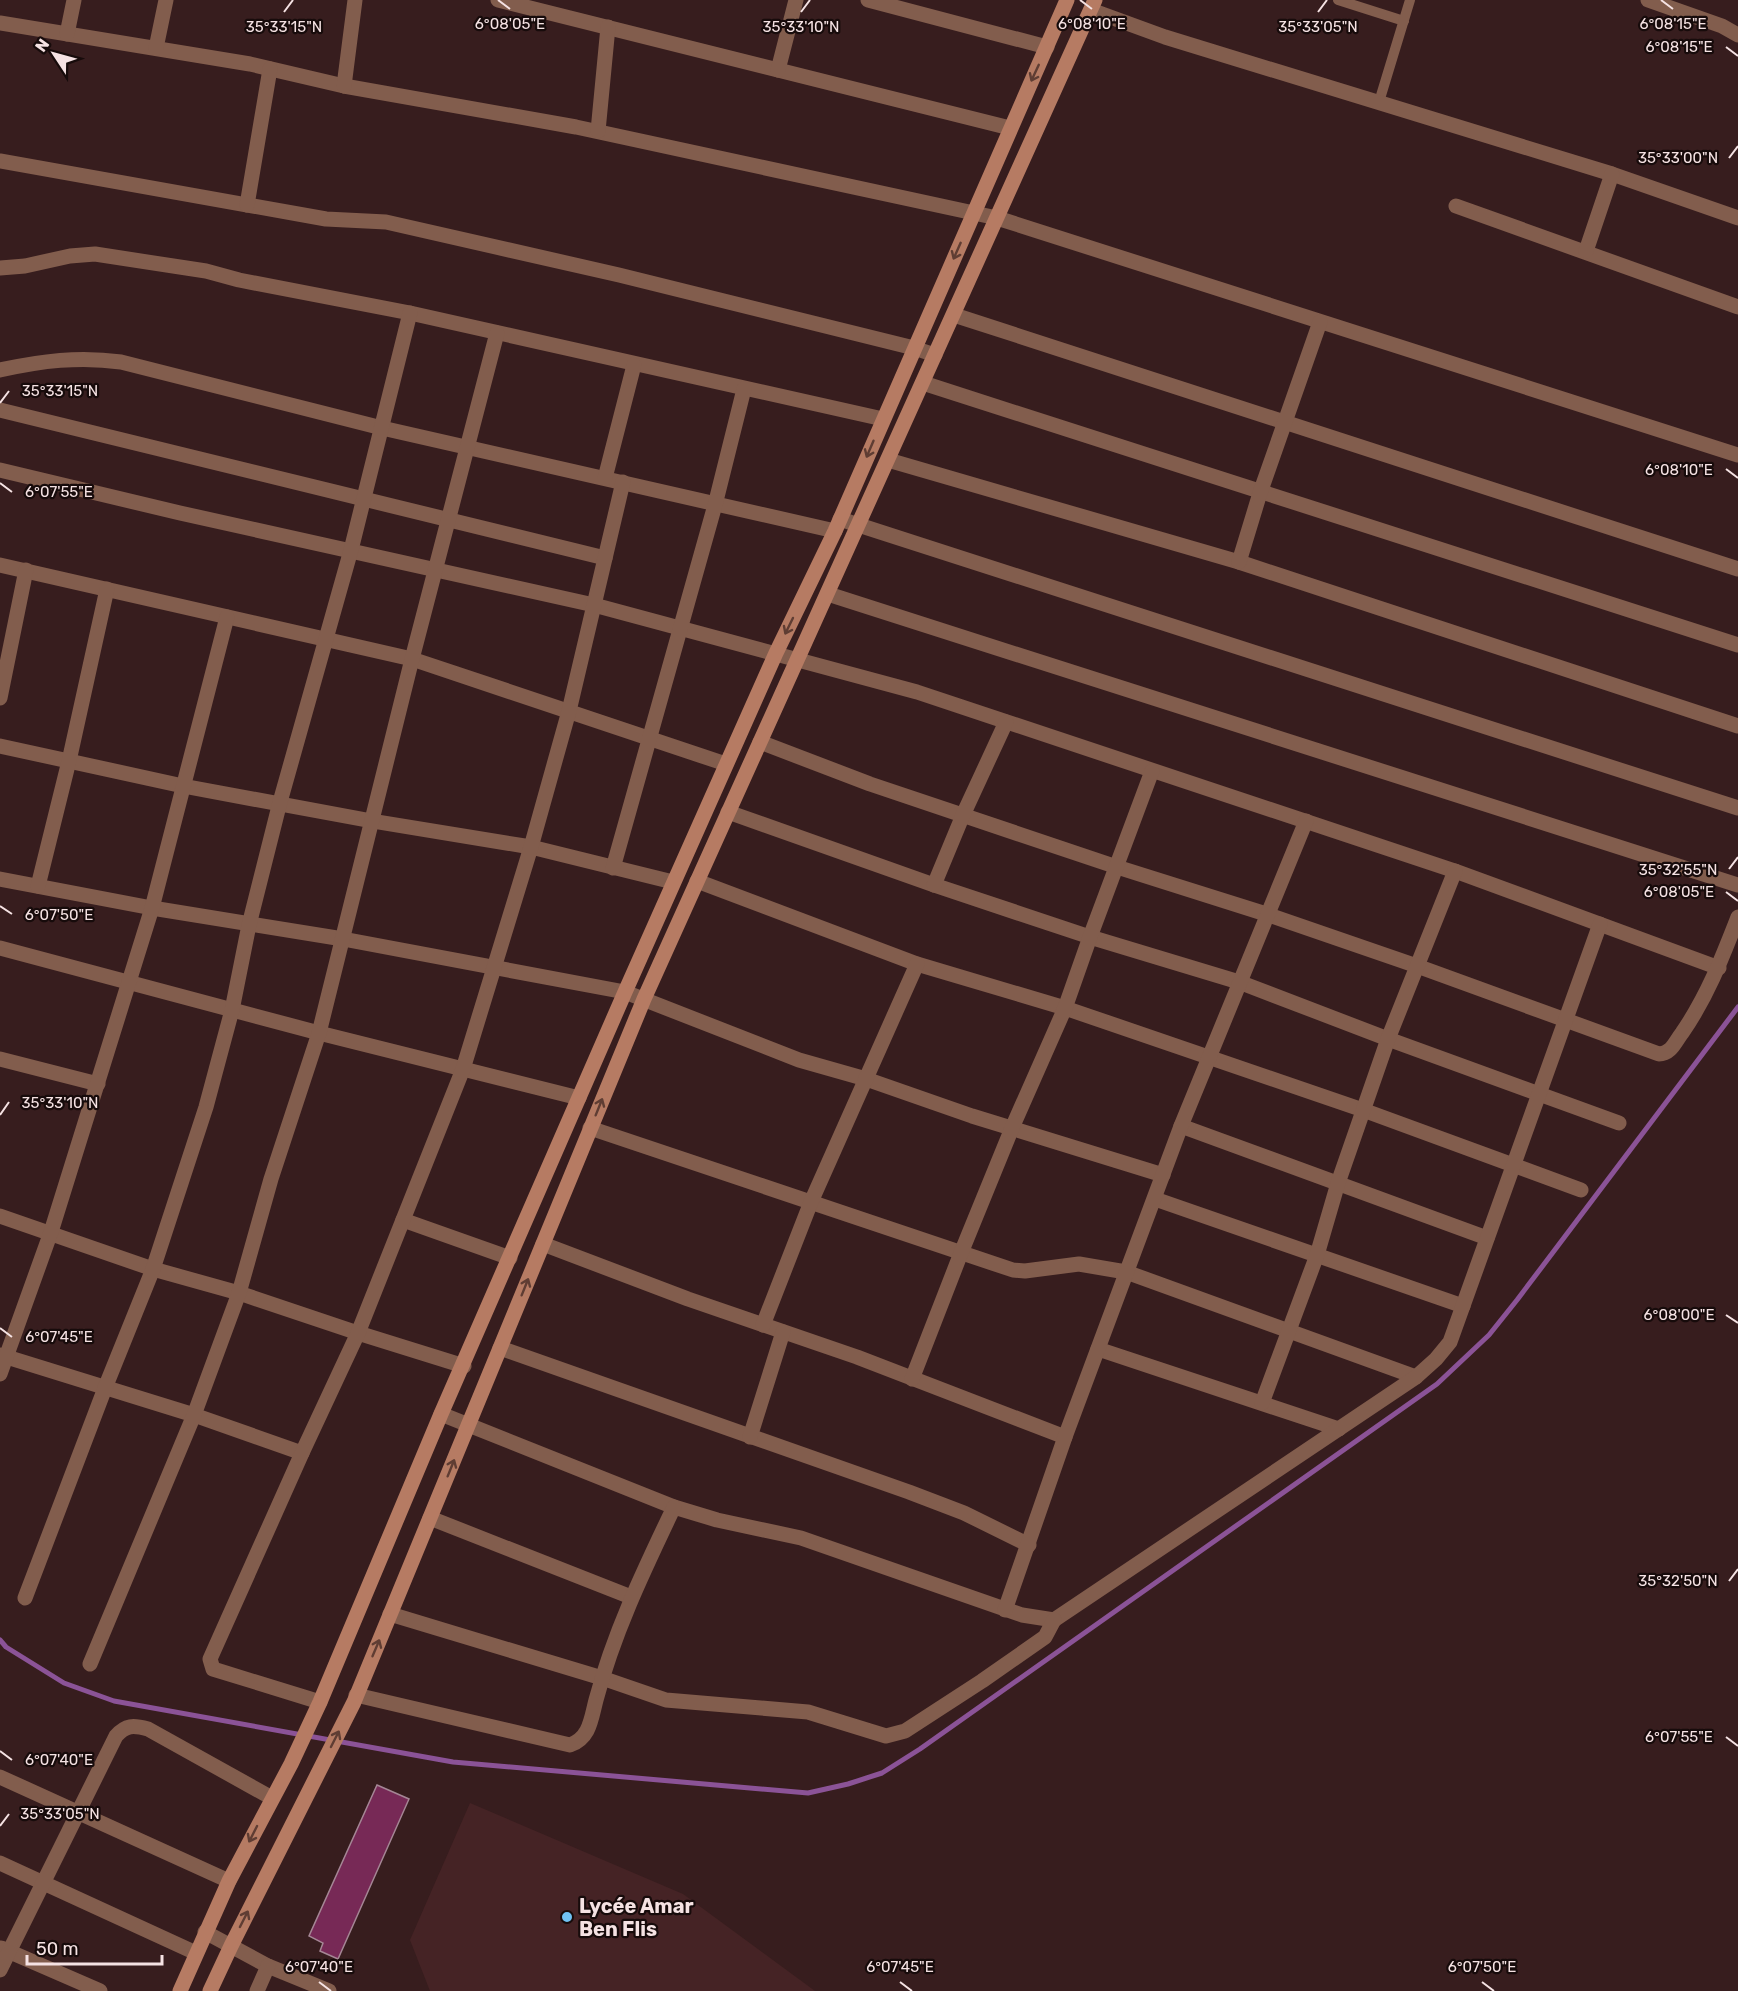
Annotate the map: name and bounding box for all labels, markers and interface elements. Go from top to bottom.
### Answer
text: 6°08'05"E [475,15,545,33]
text: 6°08'10"E [1058,15,1126,33]
text: 6°08'15"E [1639,15,1707,33]
text: 35°33'15"N [246,18,322,36]
text: 35°33'10"N [762,18,840,36]
text: 35°33'05"N [1278,18,1358,36]
north arrow [24,24,84,84]
text: N [31,35,53,56]
text: 6°08'15"E [1645,38,1713,56]
one-way arrow [1028,63,1040,81]
text: 35°33'00"N [1638,149,1718,167]
one-way arrow [950,242,962,260]
text: 35°33'15"N [22,382,98,400]
one-way arrow [864,440,875,458]
text: 6°08'10"E [1645,461,1713,479]
text: 6°07'55"E [25,483,93,501]
one-way arrow [783,617,795,635]
text: 35°32'55"N [1639,861,1717,879]
text: 6°08'05"E [1644,883,1714,901]
text: 6°07'50"E [25,906,93,924]
text: 35°33'10"N [21,1094,99,1112]
one-way arrow [594,1098,605,1117]
one-way arrow [520,1279,531,1297]
text: 6°08'00"E [1644,1306,1714,1324]
text: 6°07'45"E [25,1328,93,1346]
one-way arrow [446,1459,457,1477]
text: 35°32'50"N [1638,1572,1718,1590]
one-way arrow [371,1639,382,1658]
text: 6°07'55"E [1645,1728,1713,1746]
one-way arrow [330,1730,341,1748]
text: 6°07'40"E [25,1751,93,1769]
text: 35°33'05"N [20,1805,100,1823]
one-way arrow [247,1825,259,1842]
place label: Lycée Amar Ben Flis [579,1894,694,1941]
marker: Lycée Amar Ben Flis [560,1910,574,1924]
one-way arrow [239,1911,250,1929]
scale bar [27,1928,162,1966]
text: 50 m [36,1938,79,1960]
text: 6°07'40"E [285,1958,353,1976]
text: 6°07'45"E [866,1958,934,1976]
text: 6°07'50"E [1448,1958,1516,1976]

